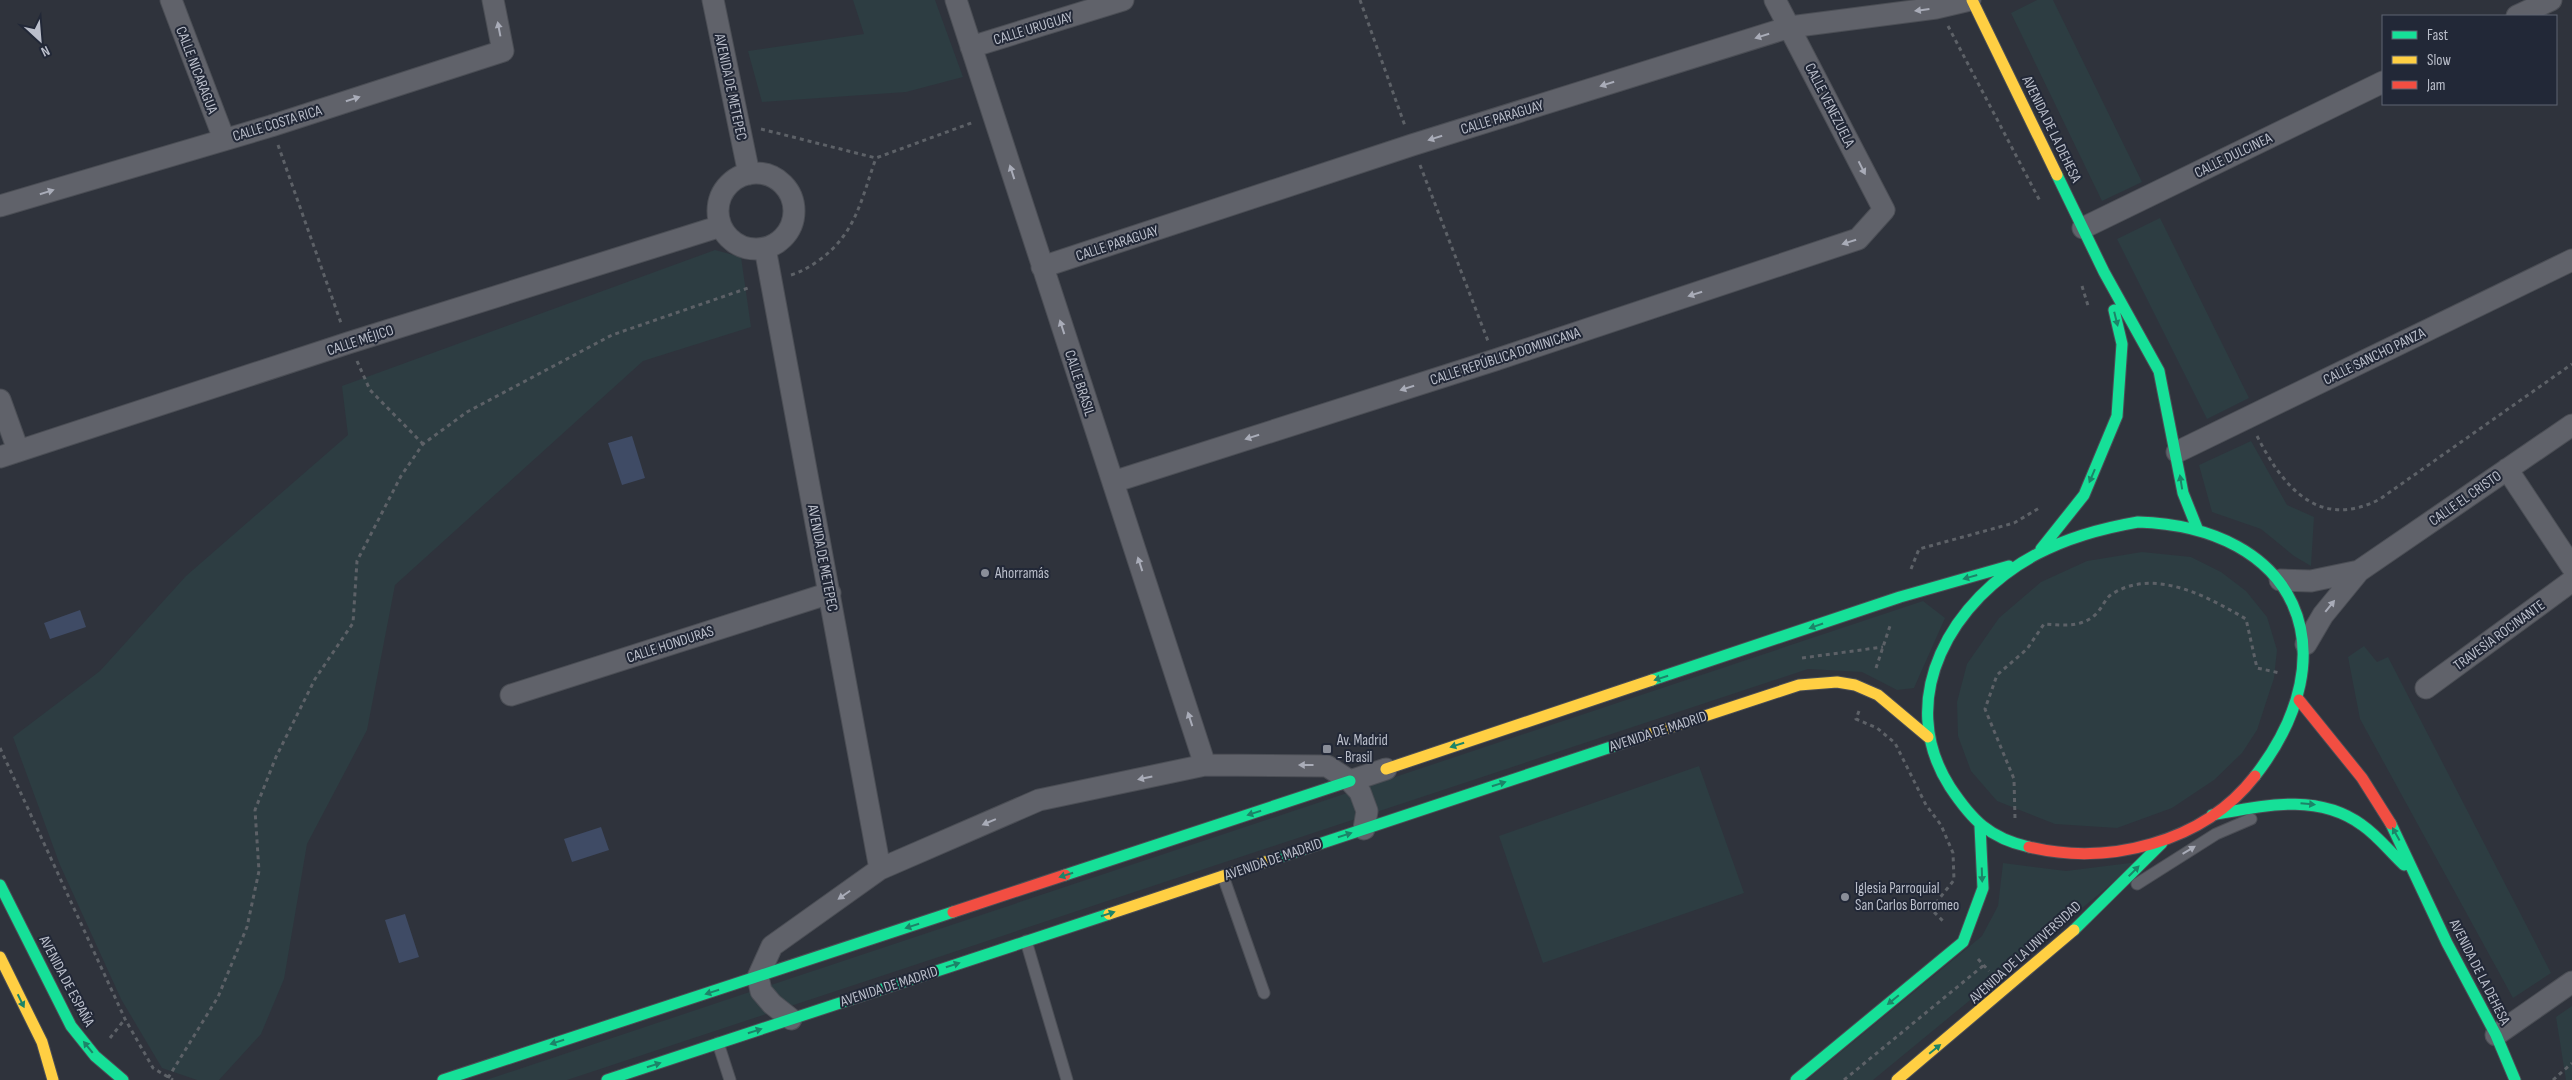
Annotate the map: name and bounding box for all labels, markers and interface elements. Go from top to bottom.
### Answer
one-way arrow [1914,6,1930,14]
street label: CALLE URUGUAY [991,7,1076,50]
north arrow [15,15,65,65]
legend [2382,15,2557,105]
one-way arrow [495,22,503,37]
street label: CALLE NICARAGUA [171,24,222,117]
text: Fast [2427,26,2449,45]
street label: AVENIDA DE METEPEC [710,31,751,142]
one-way arrow [1754,32,1769,40]
text: N [38,42,53,61]
text: Slow [2427,51,2451,70]
street label: CALLE VENEZUELA [1800,60,1859,151]
street label: AVENIDA DE LA DEHESA [2017,72,2086,186]
text: Jam [2426,76,2445,95]
one-way arrow [1599,81,1614,89]
one-way arrow [346,95,361,103]
street label: CALLE PARAGUAY [1458,96,1547,139]
street label: CALLE COSTA RICA [230,101,325,146]
street label: CALLE DULCINEA [2191,128,2276,182]
one-way arrow [1427,134,1442,142]
one-way arrow [1858,160,1866,175]
one-way arrow [1007,164,1015,179]
one-way arrow [39,188,54,196]
street label: CALLE PARAGUAY [1073,221,1162,266]
one-way arrow [1841,239,1856,247]
one-way arrow [1687,290,1702,298]
one-way arrow [2112,312,2120,327]
one-way arrow [1057,319,1065,334]
street label: CALLE MÉJICO [324,321,396,360]
street label: CALLE REPÚBLICA DOMINICANA [1428,323,1583,390]
street label: CALLE SANCHO PANZA [2320,323,2429,389]
street label: CALLE BRASIL [1060,348,1099,419]
one-way arrow [1400,385,1415,392]
one-way arrow [1245,434,1260,442]
street label: CALLE EL CRISTO [2425,466,2505,530]
one-way arrow [2087,469,2095,483]
one-way arrow [2177,474,2185,490]
street label: AVENIDA DE METEPEC [803,502,842,613]
one-way arrow [1135,557,1143,572]
place label: Ahorramás [994,564,1049,583]
marker: Ahorramás [979,567,991,579]
one-way arrow [1963,573,1978,581]
street label: TRAVESÍA ROCINANTE [2450,596,2549,675]
one-way arrow [2325,600,2336,613]
street label: CALLE HONDURAS [624,621,716,667]
one-way arrow [1808,623,1823,630]
one-way arrow [1654,674,1669,682]
street label: AVENIDA DE MADRID [1606,707,1709,757]
one-way arrow [1186,711,1193,726]
place label: Av. Madrid - Brasil [1336,731,1388,767]
one-way arrow [1450,742,1465,750]
marker: Av. Madrid - Brasil [1321,743,1333,755]
one-way arrow [1298,761,1314,769]
one-way arrow [1137,774,1152,782]
one-way arrow [1492,780,1507,788]
one-way arrow [2301,800,2317,808]
one-way arrow [1246,810,1261,817]
one-way arrow [981,818,996,826]
one-way arrow [2392,827,2401,841]
one-way arrow [1337,831,1352,838]
street label: AVENIDA DE MADRID [1221,834,1324,885]
one-way arrow [2183,846,2196,855]
one-way arrow [2128,865,2140,877]
one-way arrow [1978,867,1986,883]
one-way arrow [1058,871,1073,879]
place label: Iglesia Parroquial San Carlos Borromeo [1855,879,1959,915]
one-way arrow [838,890,851,900]
marker: Iglesia Parroquial San Carlos Borromeo [1839,891,1851,903]
street label: AVENIDA DE LA UNIVERSIDAD [1965,897,2085,1008]
one-way arrow [1100,910,1115,917]
street label: AVENIDA DE LA DEHESA [2444,915,2515,1029]
one-way arrow [904,923,919,930]
street label: AVENIDA DE ESPAÑA [34,931,99,1031]
one-way arrow [946,961,961,968]
street label: AVENIDA DE MADRID [837,962,940,1012]
one-way arrow [704,988,719,996]
one-way arrow [17,994,25,1008]
one-way arrow [1886,995,1899,1006]
one-way arrow [747,1027,762,1034]
one-way arrow [550,1039,565,1047]
one-way arrow [82,1040,93,1053]
one-way arrow [1929,1044,1941,1055]
one-way arrow [646,1060,661,1068]

